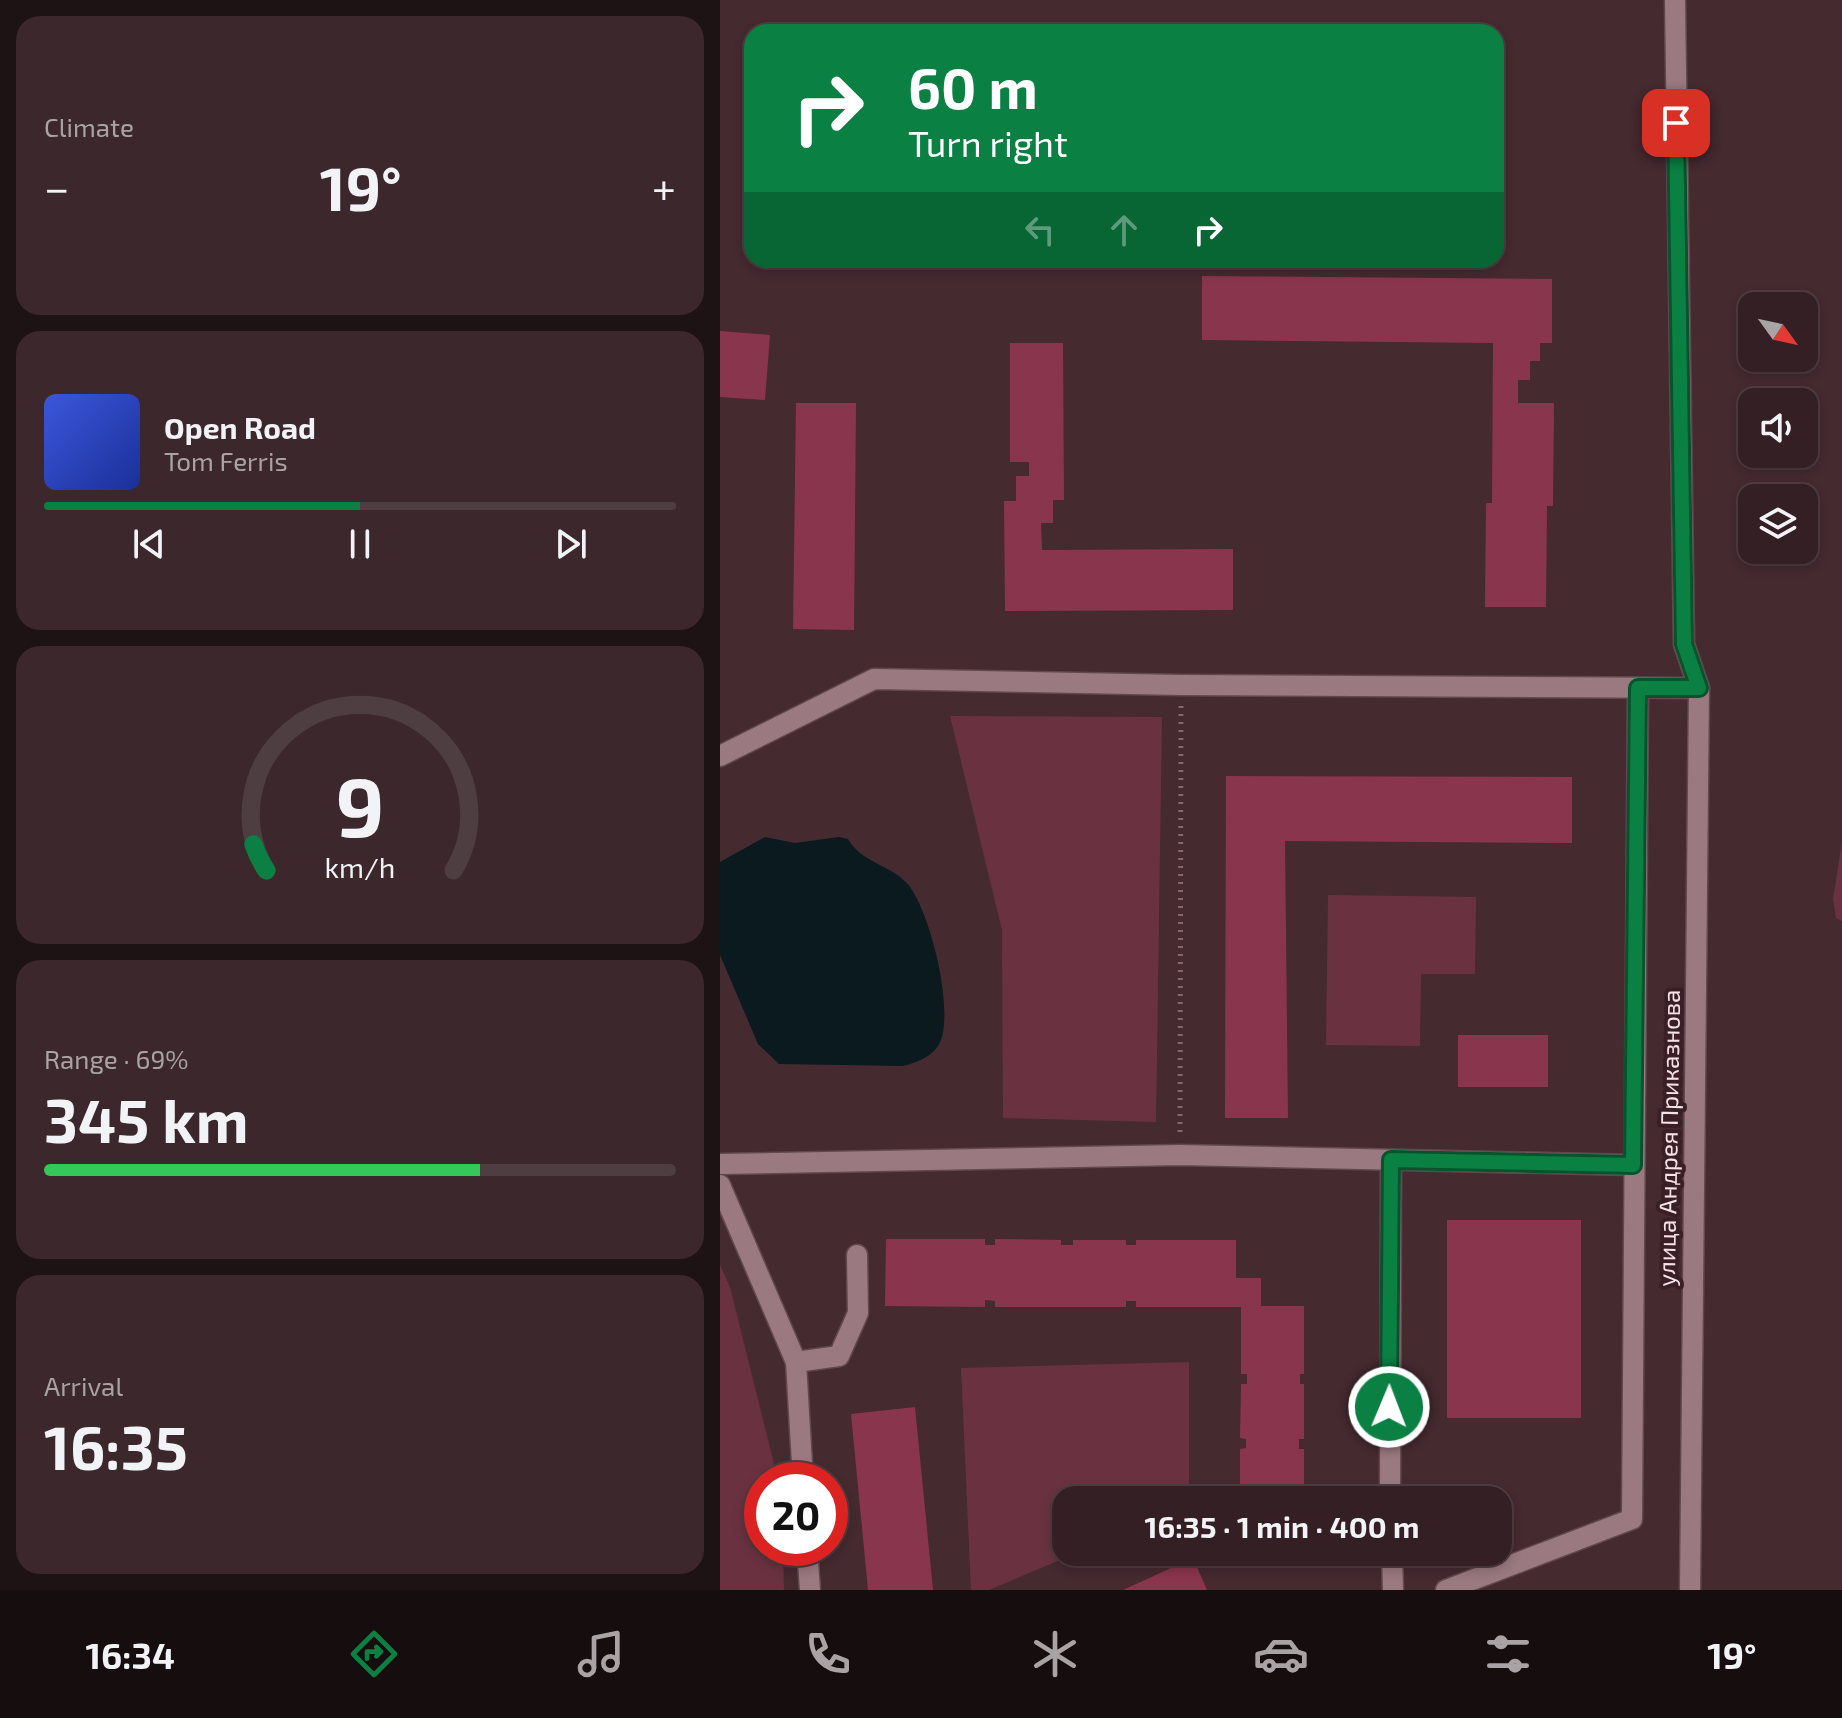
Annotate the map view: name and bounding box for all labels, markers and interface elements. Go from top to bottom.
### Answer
text: 60 m [908,53,1038,120]
icon: right [776,56,880,160]
pin [1642,89,1710,157]
icon: arrive [1654,101,1698,145]
text: Climate [44,111,134,142]
text: Turn right [908,121,1068,164]
text: 19° [320,151,402,223]
text: − [44,160,70,213]
text: + [652,160,676,213]
icon: left [1018,208,1062,252]
icon: ahead [1102,208,1146,252]
icon: right [1186,208,1230,252]
north arrow [1738,292,1818,372]
map controls [1738,292,1818,564]
button: sound [1738,388,1818,468]
text: Open Road [164,409,316,445]
text: Tom Ferris [164,445,288,476]
button: layers [1738,484,1818,564]
icon: previous [127,522,171,566]
icon: pause [338,522,382,566]
icon: next [549,522,593,566]
text: 9 [335,754,385,854]
text: km/h [325,849,395,884]
street label: улица Андрея Приказнова [1651,989,1686,1287]
text: Range · 69% [44,1043,189,1074]
text: 345 km [44,1083,249,1155]
position arrow [1347,1365,1431,1449]
text: Arrival [44,1370,123,1401]
text: 16:35 [44,1410,188,1482]
speed limit sign: 20 [744,1462,848,1566]
text: 16:35 · 1 min · 400 m [1145,1508,1419,1544]
icon: directions [346,1626,402,1682]
icon: music [573,1626,629,1682]
icon: phone [800,1626,856,1682]
icon: climate [1027,1626,1083,1682]
icon: car [1253,1626,1309,1682]
icon: filters [1480,1626,1536,1682]
text: 16:34 [85,1633,175,1676]
text: 19° [1707,1633,1756,1676]

